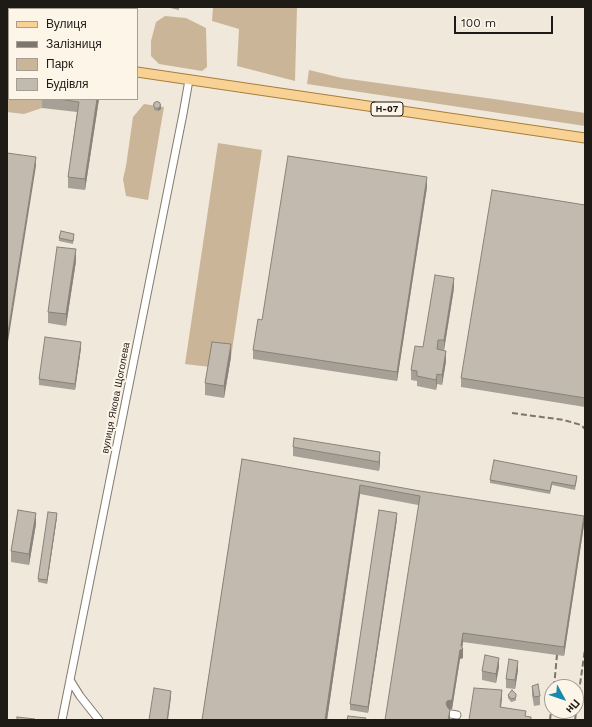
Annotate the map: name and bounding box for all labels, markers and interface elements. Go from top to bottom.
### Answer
legend [8,8,138,100]
scale bar [456,8,555,34]
text: 100 m [461,16,496,30]
text: Вулиця [46,17,87,31]
text: Залізниця [46,37,102,51]
text: Парк [46,57,73,71]
text: Будівля [46,77,88,91]
road number: Н-07 [371,102,403,116]
street label: вулиця Якова Щоголева [99,341,133,455]
north arrow [544,679,584,719]
text: Пн [563,697,582,716]

